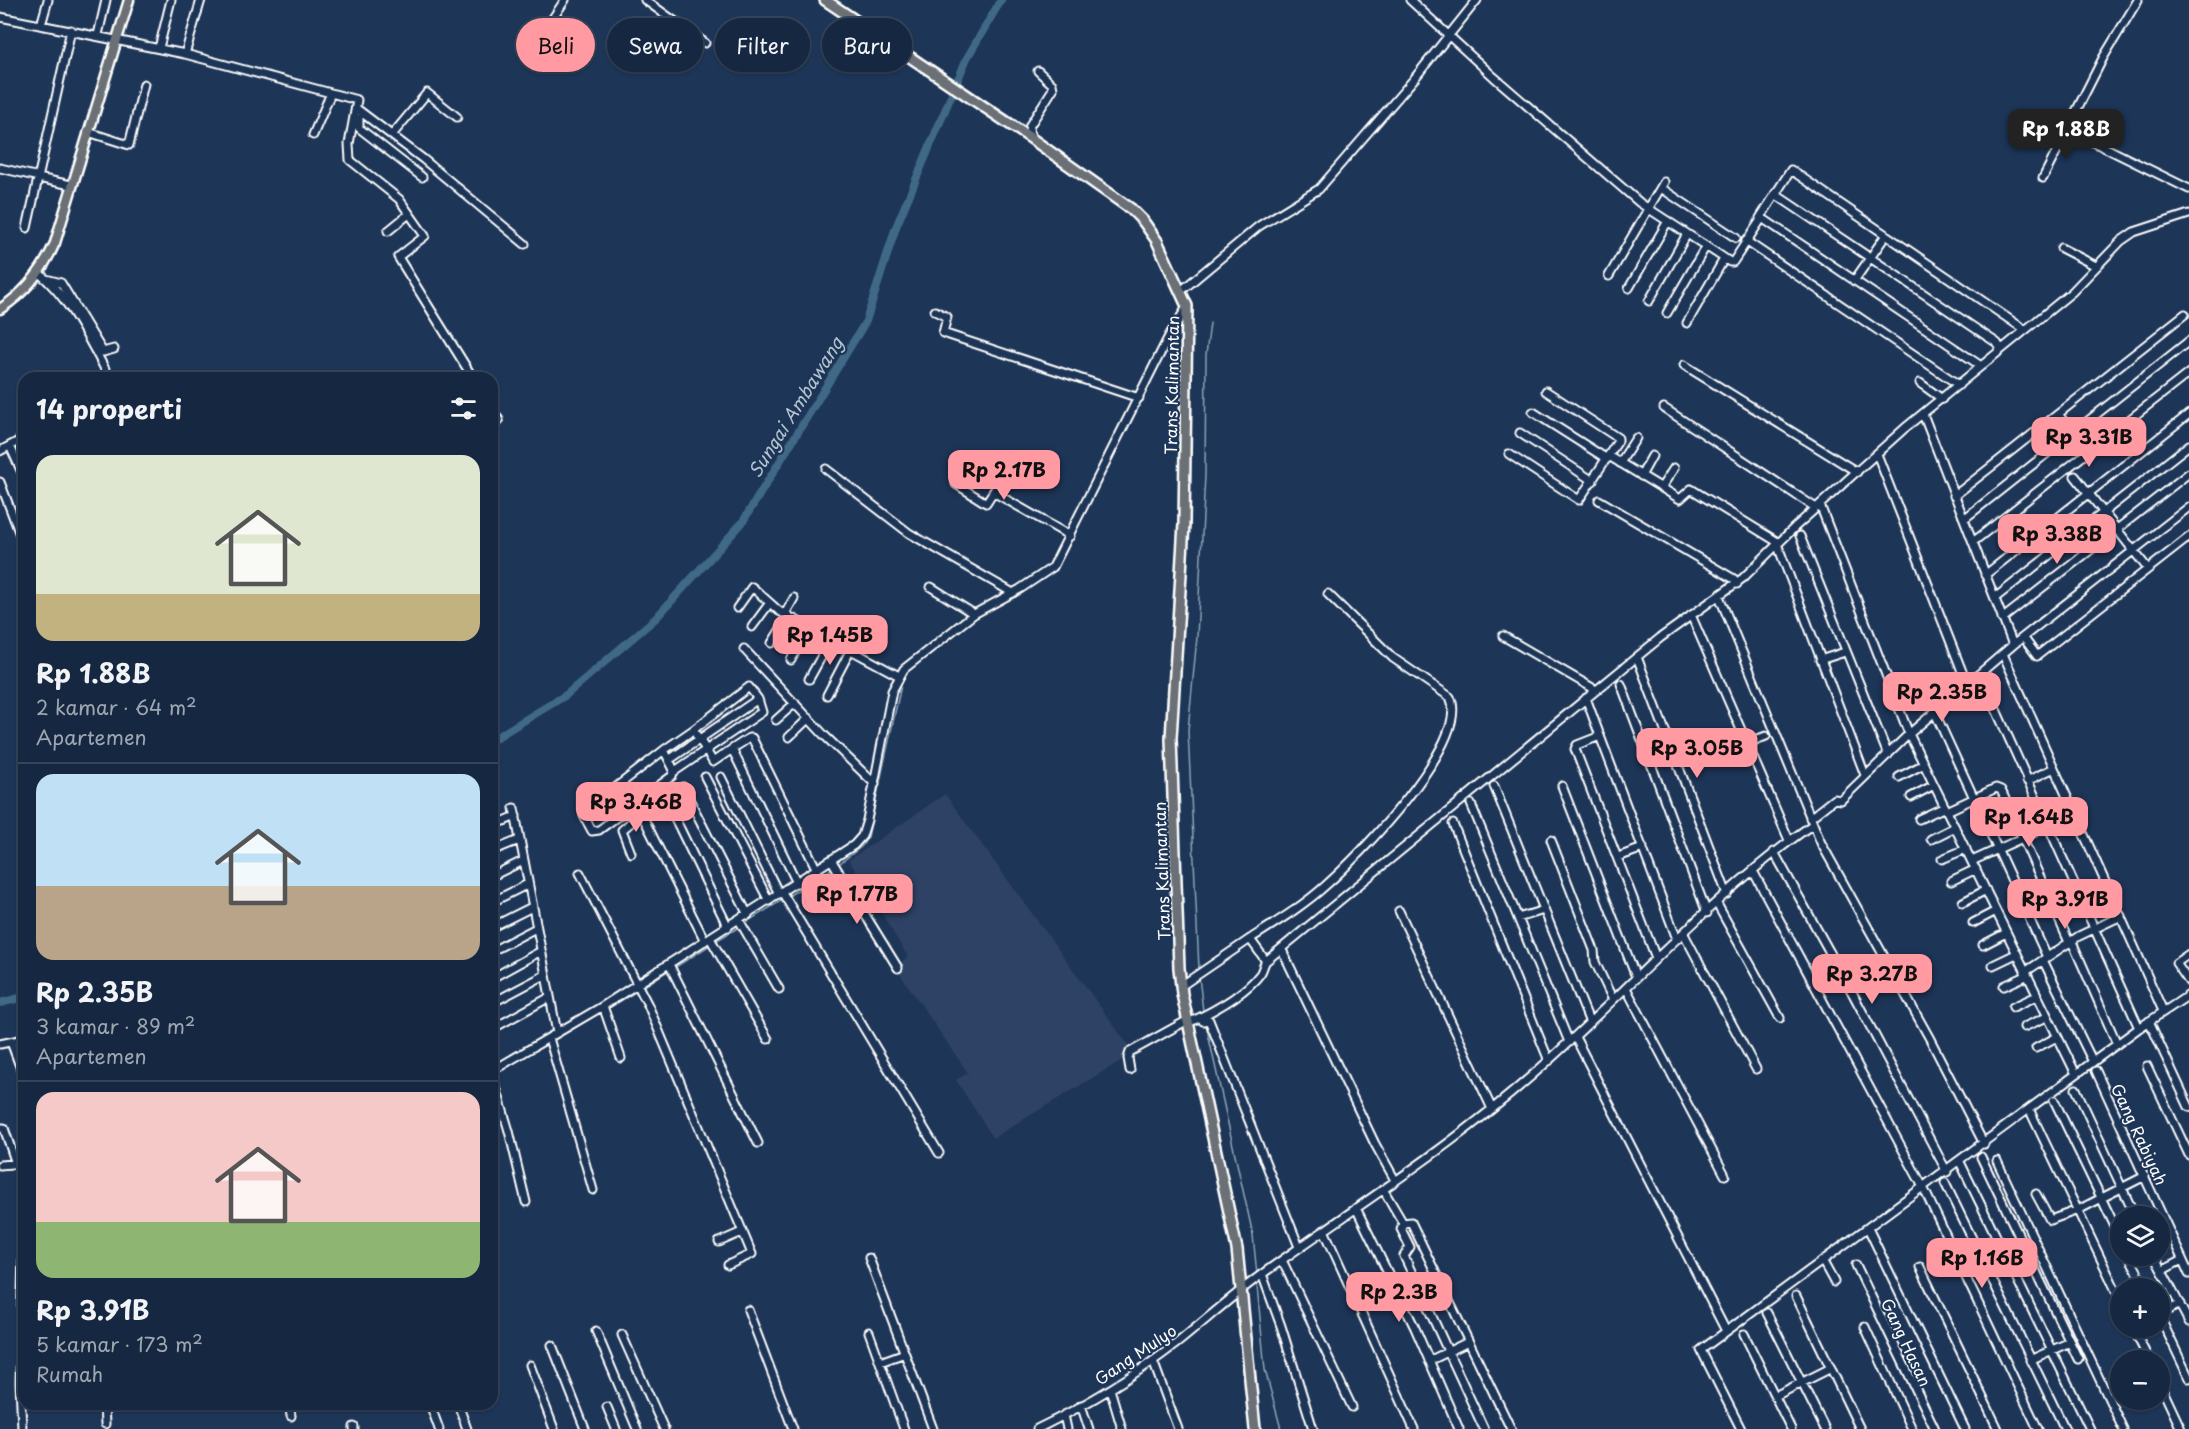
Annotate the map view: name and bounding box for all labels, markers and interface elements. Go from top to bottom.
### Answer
chip: Beli [516,18,595,72]
chip: Sewa [607,18,703,72]
chip: Filter [715,18,810,72]
chip: Baru [822,18,912,72]
pin: Rp 1.88B [2004,109,2128,160]
text: Rp 1.88B [2022,113,2110,143]
street label: Trans Kalimantan [1158,315,1184,455]
water label: Sungai Ambawang [741,330,850,482]
text: 14 properti [36,389,182,428]
icon: filters [447,392,480,425]
pin: Rp 3.31B [2027,417,2151,468]
text: Rp 3.31B [2045,421,2133,451]
pin: Rp 2.17B [942,450,1066,501]
text: Rp 2.17B [962,454,1046,484]
icon: home [204,494,312,602]
pin: Rp 3.38B [1995,514,2119,565]
text: Rp 3.38B [2012,518,2102,548]
pin: Rp 1.45B [768,615,892,666]
text: Rp 1.45B [787,619,873,649]
text: Rp 1.88B [36,653,151,692]
pin: Rp 2.35B [1880,672,2004,723]
text: Rp 2.35B [1897,676,1987,706]
text: 2 kamar · 64 m² [36,692,197,722]
text: Apartemen [36,722,147,752]
pin: Rp 3.05B [1635,728,1759,779]
text: Rp 3.05B [1650,732,1744,762]
pin: Rp 3.46B [574,782,698,833]
text: Rp 3.46B [590,786,682,816]
pin: Rp 1.64B [1967,797,2091,848]
street label: Trans Kalimantan [1147,801,1175,941]
text: Rp 1.64B [1984,801,2074,831]
icon: home [204,813,312,921]
pin: Rp 1.77B [795,874,919,925]
text: Rp 1.77B [816,878,898,908]
pin: Rp 3.91B [2003,879,2127,930]
text: Rp 3.91B [2021,883,2109,913]
pin: Rp 3.27B [1810,954,1934,1005]
text: Rp 3.27B [1826,958,1918,988]
text: Rp 2.35B [36,972,153,1011]
text: 3 kamar · 89 m² [36,1011,195,1041]
text: Apartemen [36,1041,147,1071]
street label: Gang Rabiyah [2106,1079,2174,1189]
icon: home [204,1131,312,1239]
map controls [2110,1206,2170,1410]
button: layers [2110,1206,2170,1266]
pin: Rp 1.16B [1920,1238,2044,1289]
text: Rp 1.16B [1940,1242,2024,1272]
pin: Rp 2.3B [1344,1272,1454,1323]
text: Rp 2.3B [1360,1276,1438,1306]
button: + [2110,1278,2170,1338]
text: Rp 3.91B [36,1290,150,1329]
street label: Gang Hasan [1876,1294,1938,1390]
street label: Gang Mulyo [1089,1318,1181,1390]
text: 5 kamar · 173 m² [36,1329,203,1359]
button: − [2110,1350,2170,1410]
text: Rumah [36,1359,103,1389]

